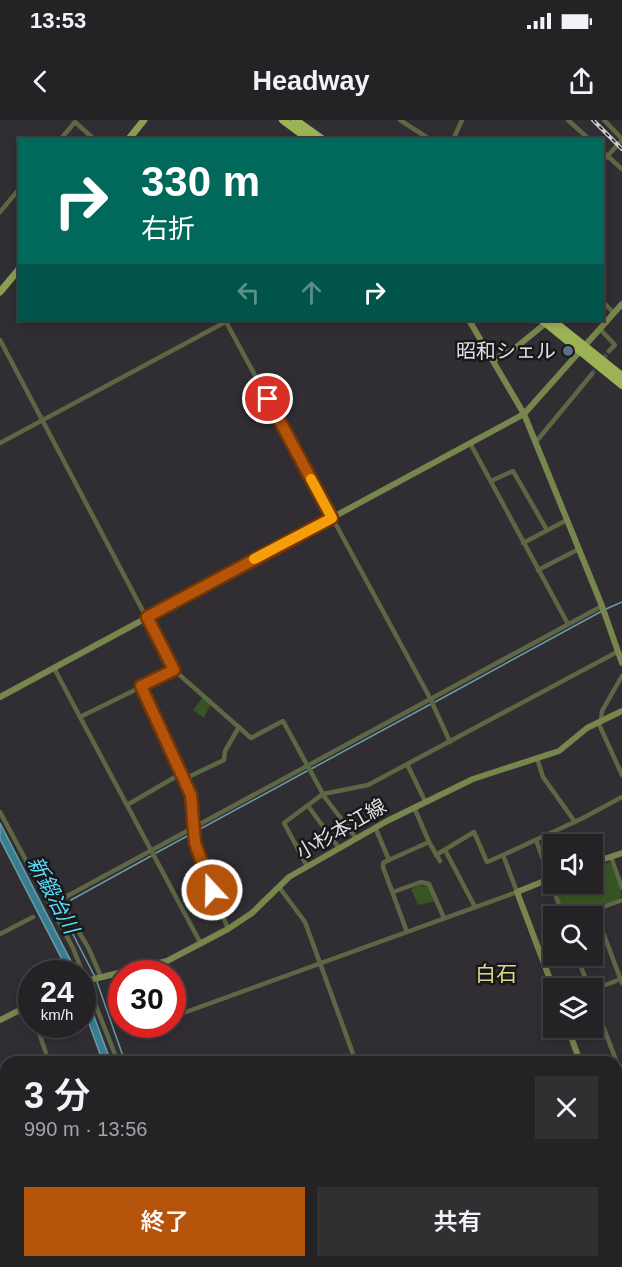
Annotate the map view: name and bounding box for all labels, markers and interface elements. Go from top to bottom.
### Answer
text: 13:53 [30,8,86,33]
icon: back [24,65,57,98]
icon: share [565,65,598,98]
text: Headway [252,66,370,96]
text: 330 m [141,158,260,205]
icon: right [42,162,120,240]
text: 右折 [141,214,195,244]
icon: left [232,276,265,309]
icon: ahead [295,276,328,309]
icon: right [358,276,391,309]
place label: 昭和シェル [456,340,556,362]
marker: 昭和シェル [561,344,575,358]
pin [242,373,293,424]
icon: arrive [251,382,284,415]
street label: 小杉本江線 [292,794,390,864]
map controls [543,834,603,1038]
button: sound [543,834,603,894]
water label: 新鍛冶川 [24,852,84,939]
position arrow [180,858,244,922]
button: search [543,906,603,966]
speed limit sign: 30 [108,960,186,1038]
district label: 白石 [475,962,517,985]
text: 24 [40,975,74,1008]
button: layers [543,978,603,1038]
text: km/h [41,1006,73,1023]
text: 3 分 [24,1075,90,1116]
button: close [535,1076,598,1139]
text: 990 m · 13:56 [24,1118,147,1140]
button: 終了 [24,1187,305,1256]
button: 共有 [317,1187,598,1256]

